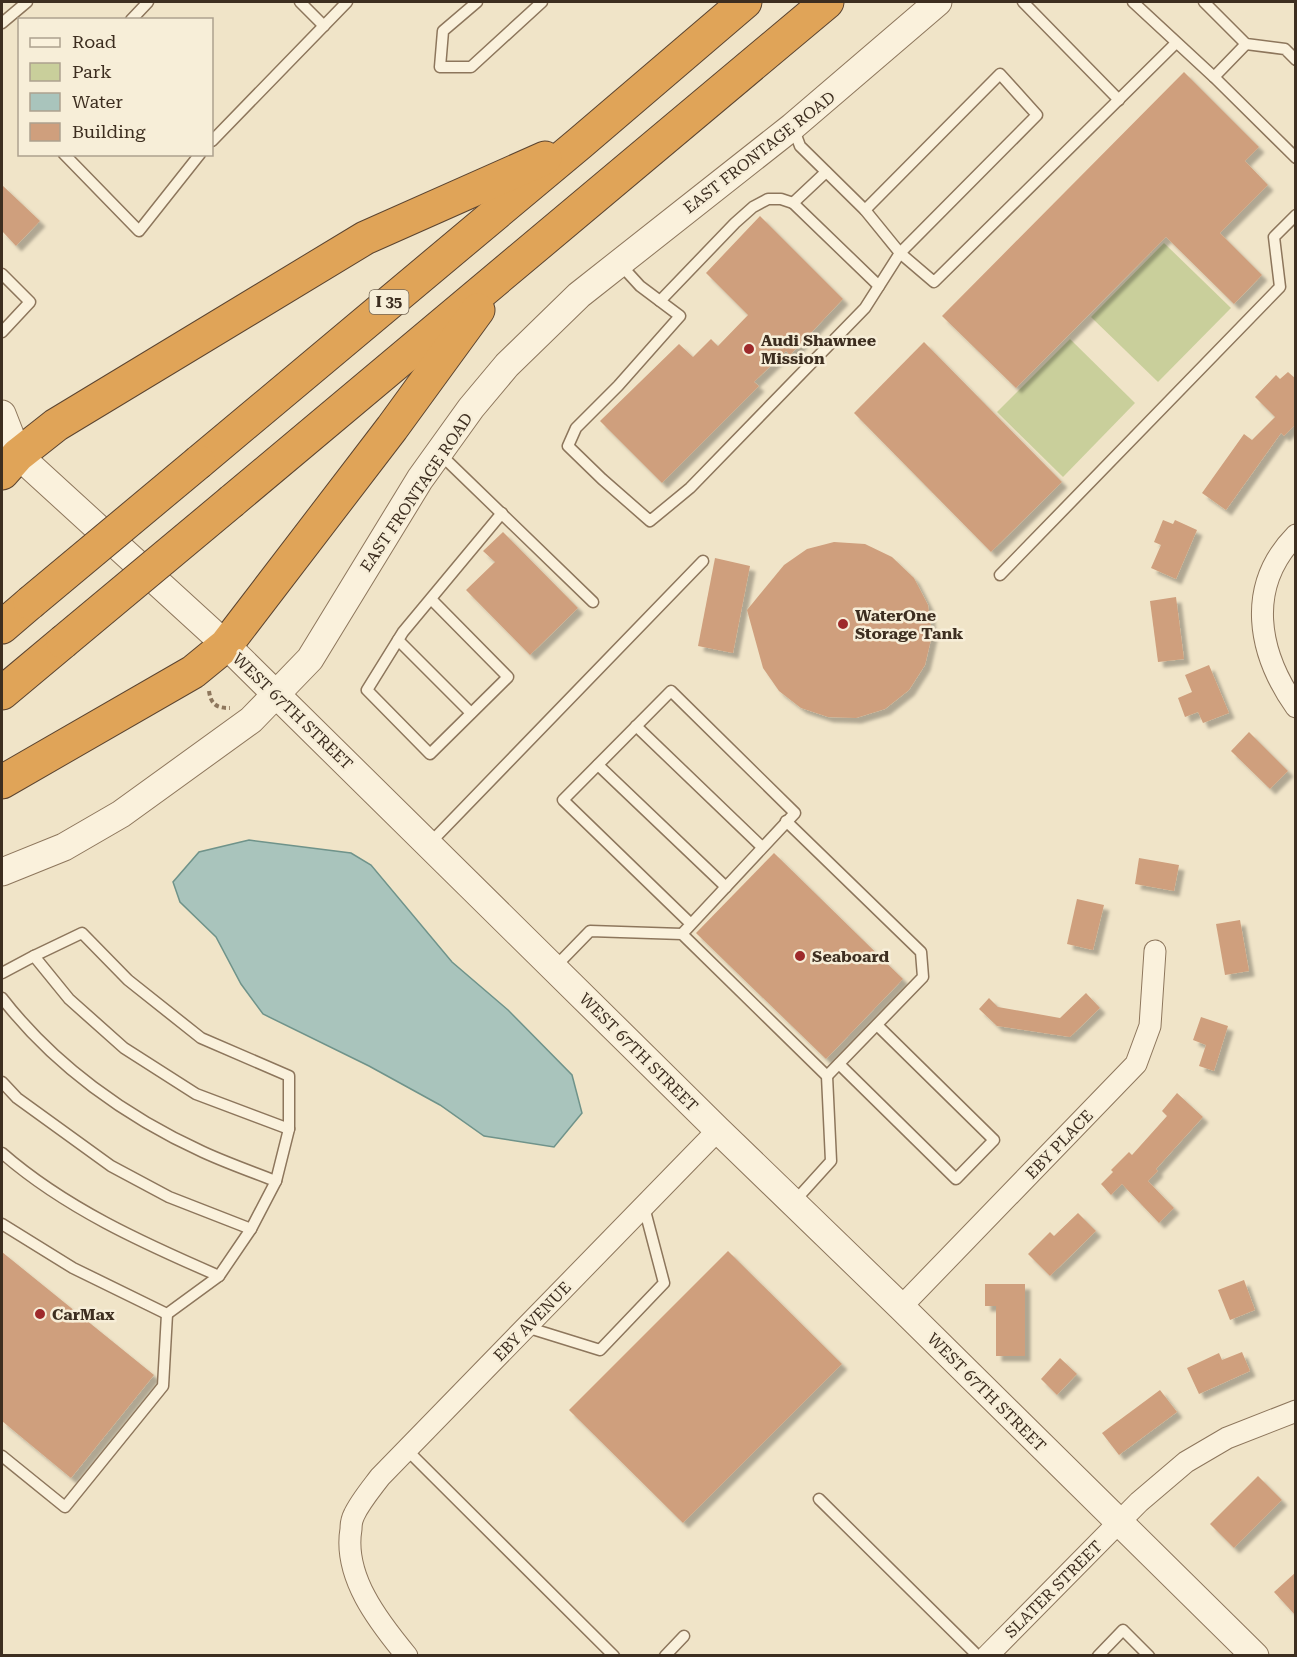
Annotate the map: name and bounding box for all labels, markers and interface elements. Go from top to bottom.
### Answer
legend [18,18,213,156]
text: Road [72,31,117,52]
text: Park [72,61,112,82]
street label: EAST FRONTAGE ROAD [680,87,839,217]
text: Water [72,91,123,112]
text: Building [72,121,146,142]
road number: I 35 [370,290,408,314]
place label: Audi Shawnee Mission [761,331,876,368]
marker: Audi Shawnee Mission [742,342,756,356]
street label: EAST FRONTAGE ROAD [356,409,477,575]
place label: WaterOne Storage Tank [855,606,963,643]
marker: WaterOne Storage Tank [836,617,850,631]
street label: WEST 67TH STREET [229,649,357,774]
place label: Seaboard [812,947,890,966]
marker: Seaboard [793,949,807,963]
street label: WEST 67TH STREET [575,989,702,1116]
street label: EBY PLACE [1022,1106,1097,1183]
street label: EBY AVENUE [490,1278,575,1365]
place label: CarMax [52,1305,115,1324]
marker: CarMax [33,1307,47,1321]
street label: WEST 67TH STREET [923,1329,1050,1456]
street label: SLATER STREET [1001,1537,1106,1642]

